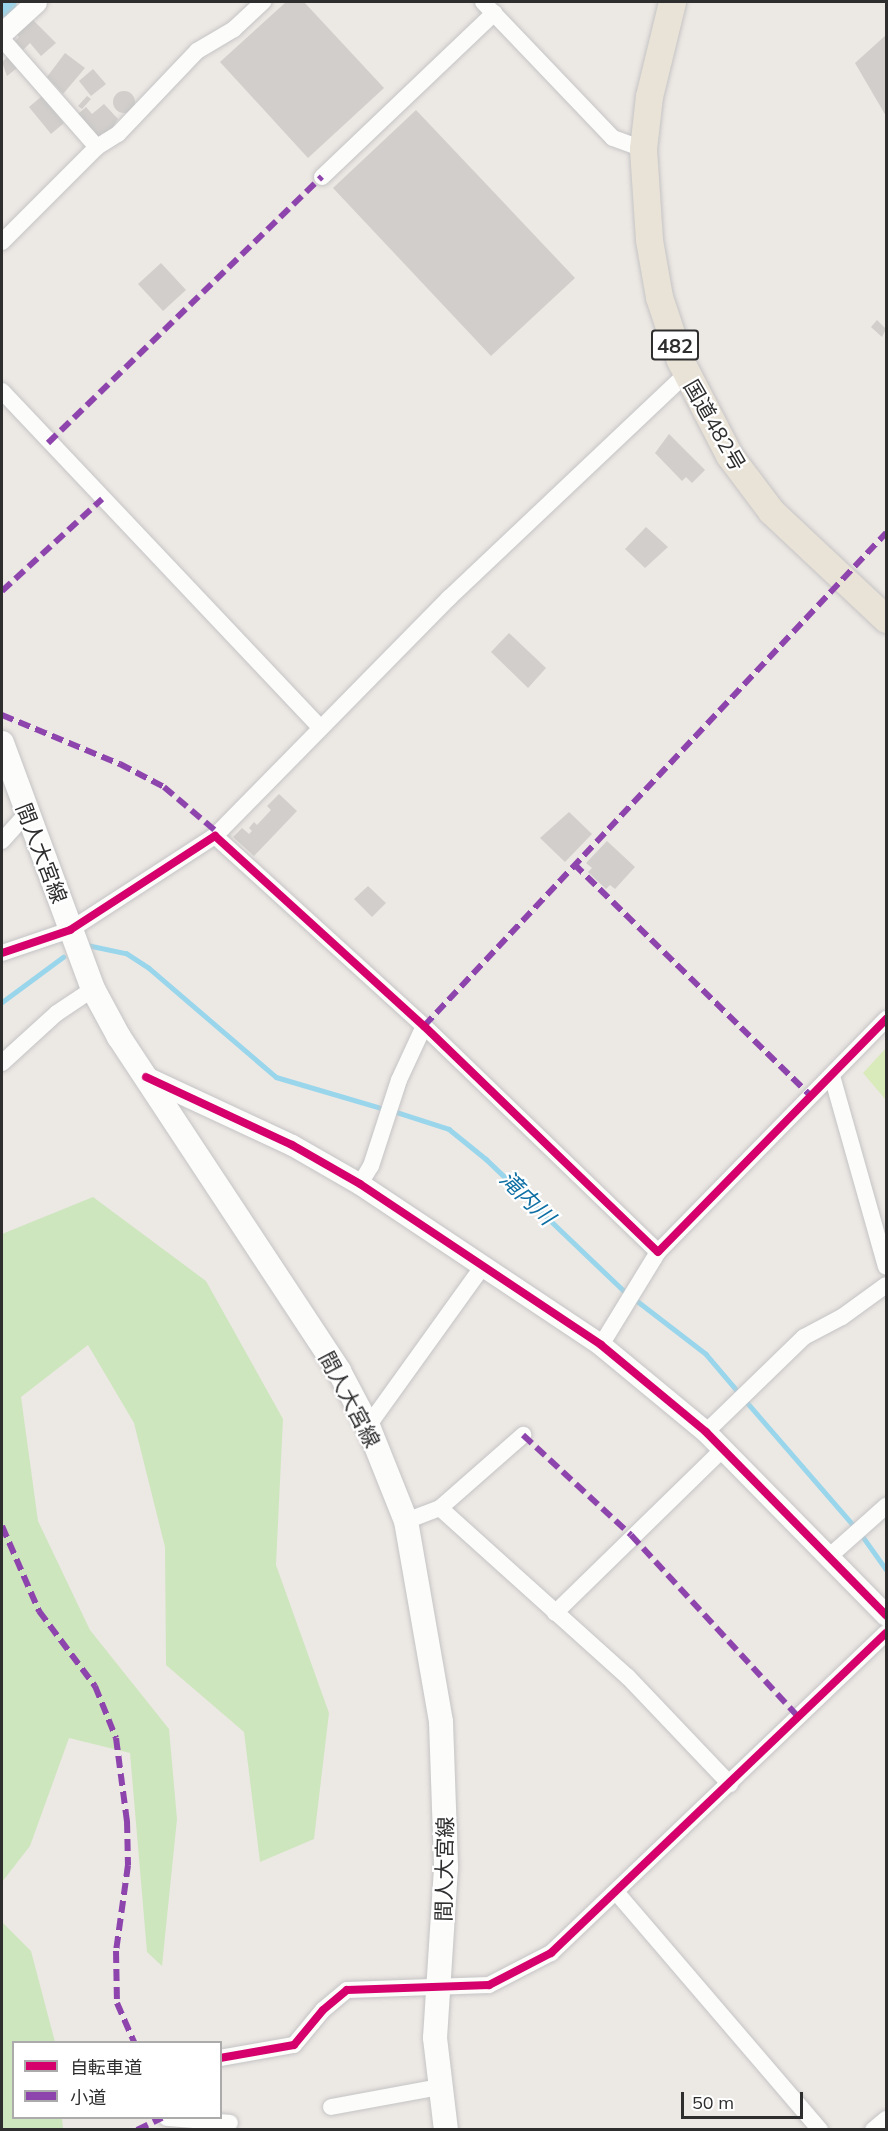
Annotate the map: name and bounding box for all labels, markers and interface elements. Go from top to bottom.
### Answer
road number: 482 [651,328,699,362]
street label: 国道482号 [679,375,751,475]
street label: 間人大宮線 [11,799,73,907]
water label: 滝内川 [494,1166,560,1230]
street label: 間人大宮線 [314,1347,386,1451]
street label: 間人大宮線 [430,1816,458,1922]
legend [12,2041,222,2119]
text: 自転車道 [70,2056,142,2079]
scale bar [684,2080,806,2118]
text: 小道 [70,2086,106,2109]
text: 50 m [692,2091,734,2114]

